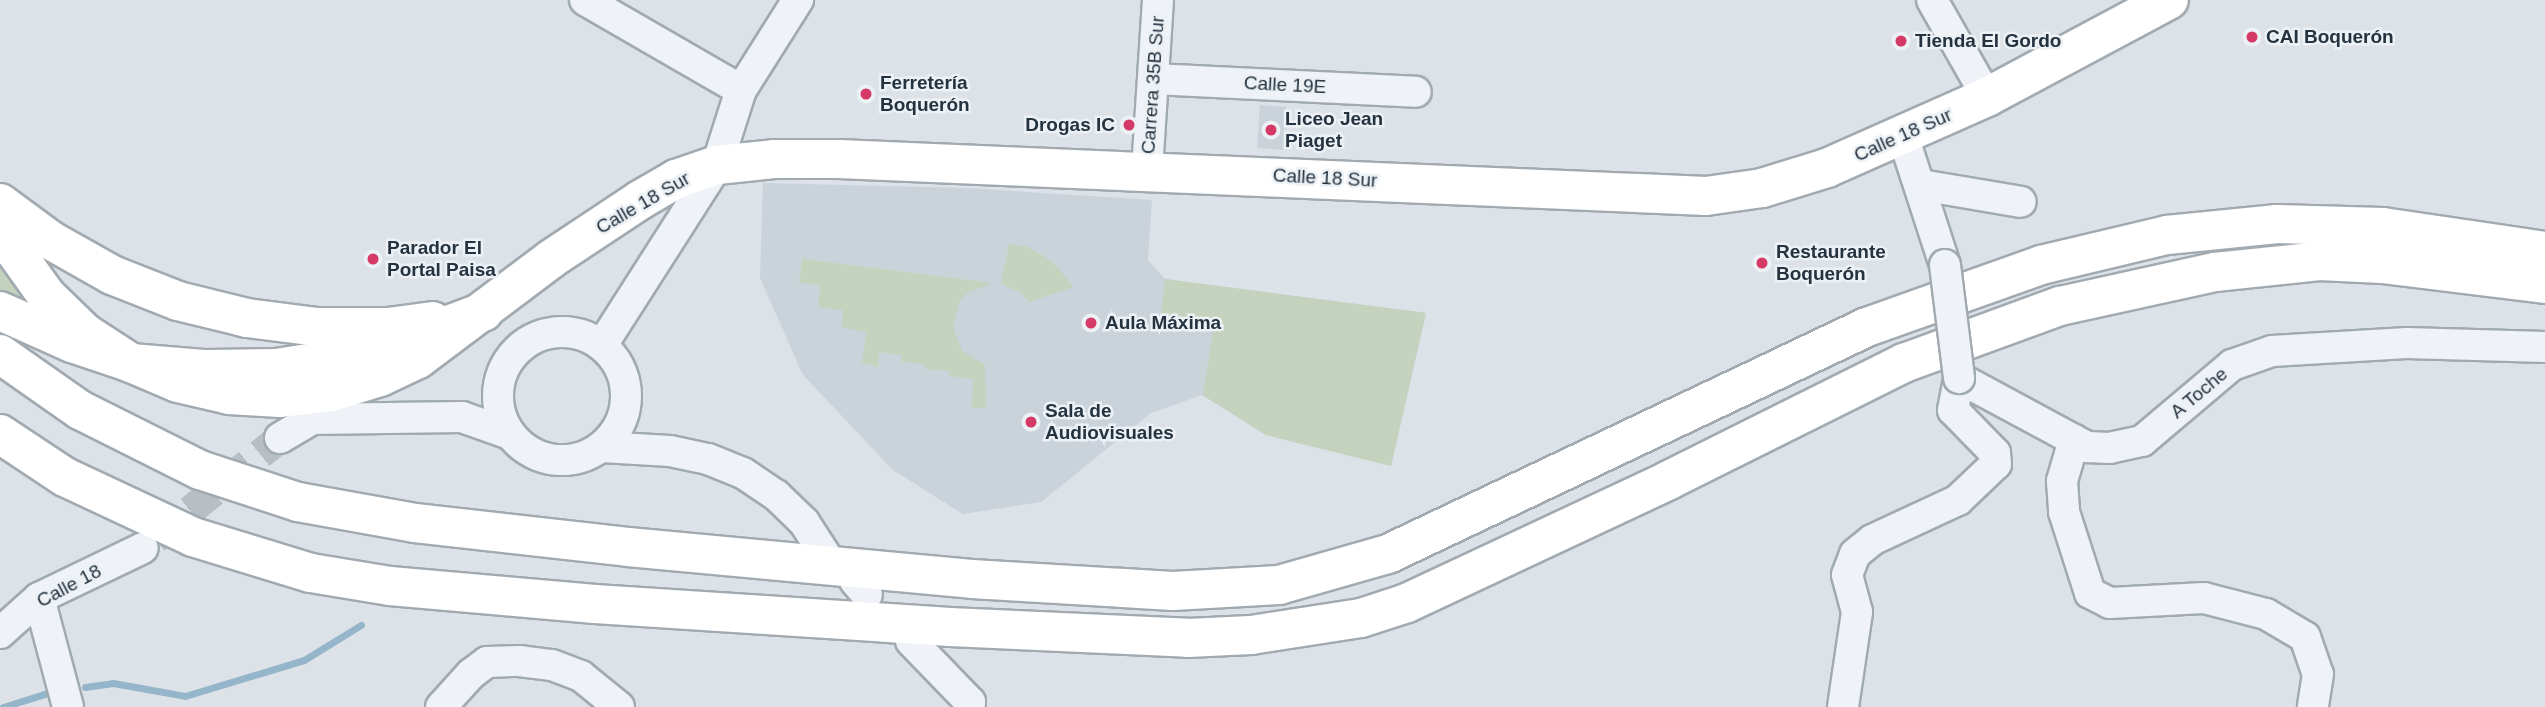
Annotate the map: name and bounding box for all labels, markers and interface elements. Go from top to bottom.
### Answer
street label: Carrera 35B Sur [1137,15,1169,155]
place label: CAI Boquerón [2266,26,2394,48]
marker: CAI Boquerón [2244,29,2260,45]
place label: Tienda El Gordo [1915,30,2061,52]
marker: Tienda El Gordo [1893,33,1909,49]
street label: Calle 19E [1243,71,1327,99]
place label: Ferretería Boquerón [880,72,970,116]
marker: Ferretería Boquerón [858,86,874,102]
street label: Calle 18 Sur [1851,103,1955,167]
place label: Liceo Jean Piaget [1285,108,1383,152]
place label: Drogas IC [1025,114,1115,136]
marker: Drogas IC [1121,117,1137,133]
marker: Liceo Jean Piaget [1263,122,1279,138]
street label: Calle 18 Sur [1272,164,1378,192]
street label: Calle 18 Sur [592,167,694,239]
place label: Parador El Portal Paisa [387,237,496,281]
place label: Restaurante Boquerón [1776,241,1886,285]
marker: Parador El Portal Paisa [365,251,381,267]
marker: Restaurante Boquerón [1754,255,1770,271]
place label: Aula Máxima [1105,312,1221,334]
marker: Aula Máxima [1083,315,1099,331]
street label: A Toche [2165,362,2233,424]
place label: Sala de Audiovisuales [1045,400,1174,444]
marker: Sala de Audiovisuales [1023,414,1039,430]
street label: Calle 18 [33,560,105,612]

